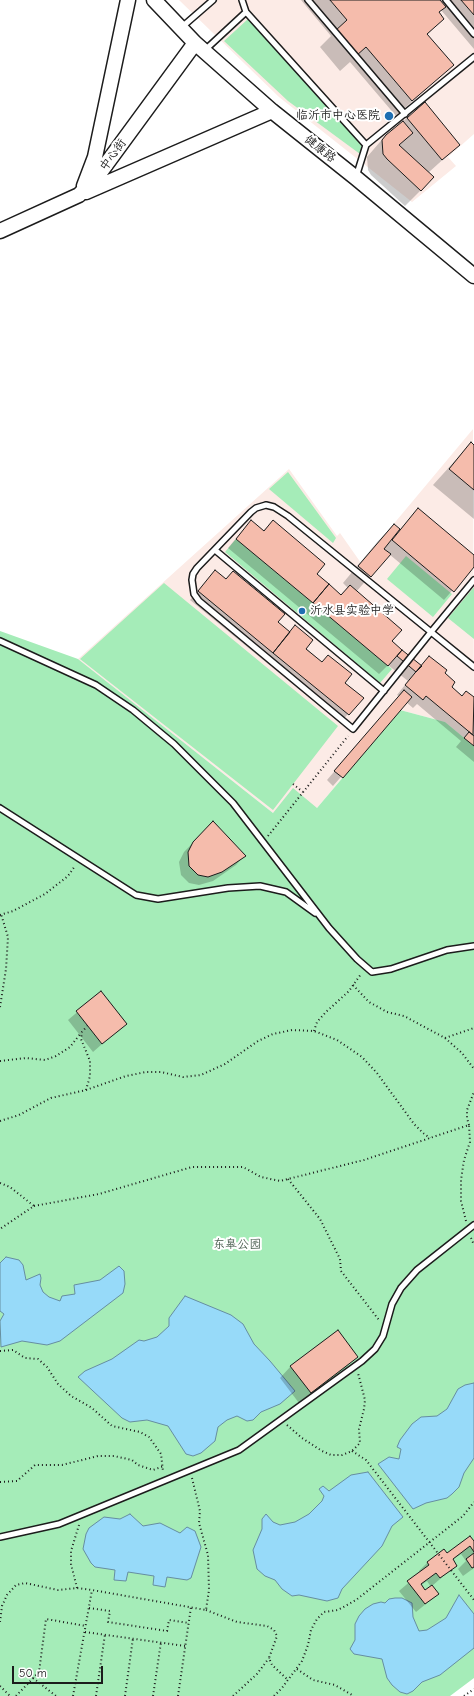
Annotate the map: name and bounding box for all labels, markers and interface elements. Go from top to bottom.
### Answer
place label: 临沂市中心医院 [296,109,380,123]
marker: 临沂市中心医院 [383,110,395,122]
street label: 健康路 [301,132,339,166]
street label: 中心街 [97,136,129,174]
place label: 沂水县实验中学 [310,604,394,618]
marker: 沂水县实验中学 [297,606,307,616]
park label: 东皋公园 [213,1238,261,1252]
scale bar [14,1658,105,1684]
text: 50 m [19,1666,47,1680]

